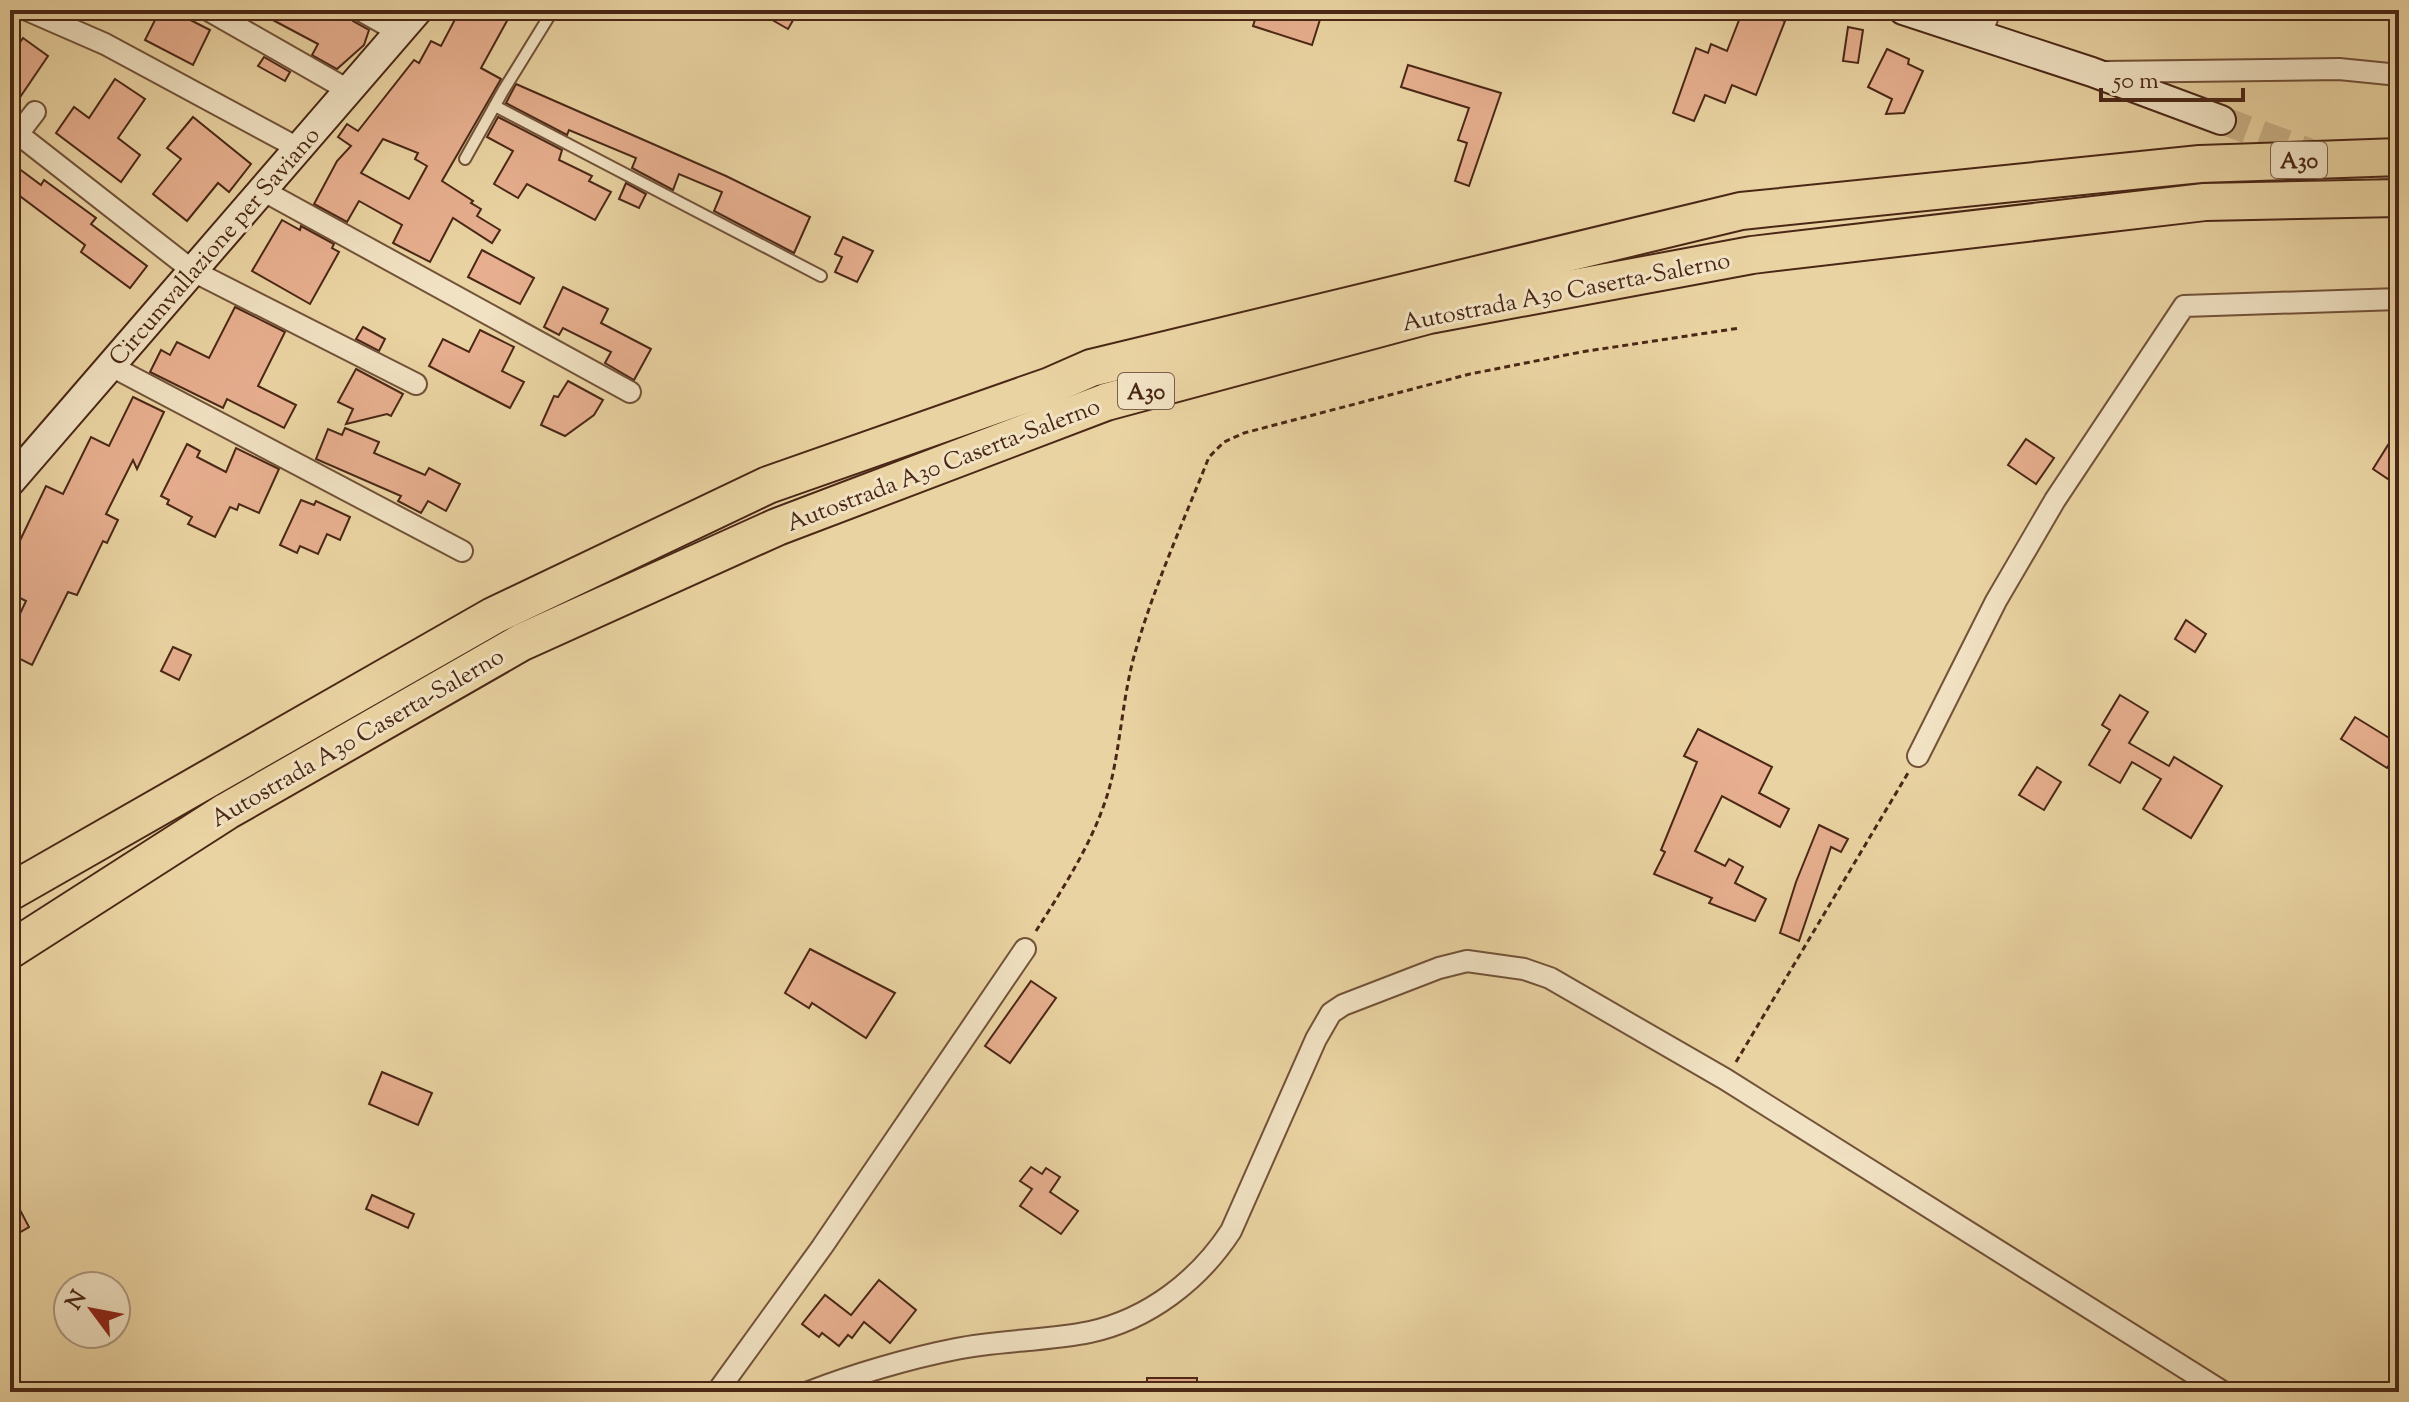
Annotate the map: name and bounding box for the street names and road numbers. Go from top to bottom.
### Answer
street label: Circumvallazione per Saviano [102,120,329,374]
road number: A30 [2271,142,2327,178]
street label: Autostrada A30 Caserta-Salerno [1399,244,1733,341]
road number: A30 [1118,373,1174,409]
street label: Autostrada A30 Caserta-Salerno [782,390,1106,542]
street label: Autostrada A30 Caserta-Salerno [205,641,511,837]

